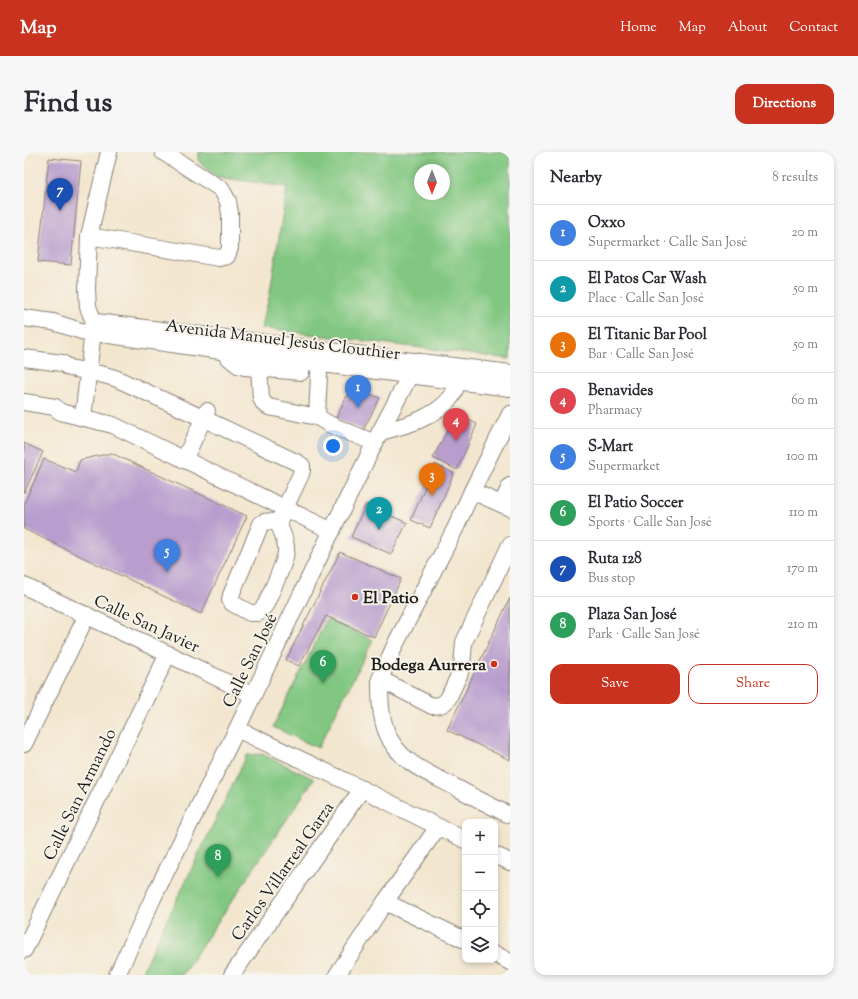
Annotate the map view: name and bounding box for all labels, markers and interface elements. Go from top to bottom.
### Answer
text: Map [20,15,57,42]
text: Home [620,18,657,38]
text: Map [679,18,706,38]
text: About [728,18,767,38]
text: Contact [789,18,838,38]
text: Find us [24,84,112,124]
button: Directions [735,84,834,124]
north arrow [414,164,450,200]
text: Nearby [550,166,602,190]
text: 8 results [772,169,818,187]
pin: 7 [47,178,73,211]
text: Oxxo [588,213,625,234]
text: 1 [561,224,565,242]
text: 20 m [792,224,818,242]
text: Supermarket · Calle San José [588,234,747,252]
text: El Patos Car Wash [588,269,707,290]
text: 2 [560,280,566,298]
text: 50 m [793,280,818,298]
text: Place · Calle San José [588,290,704,308]
street label: Avenida Manuel Jesús Clouthier [164,315,402,367]
text: El Titanic Bar Pool [588,325,707,346]
text: 3 [560,336,566,354]
text: 50 m [793,336,818,354]
text: Bar · Calle San José [588,346,694,364]
pin: 1 [345,375,371,408]
text: Benavides [588,381,653,402]
text: 4 [560,392,566,410]
text: 60 m [791,392,818,410]
text: Pharmacy [588,402,642,420]
pin: 4 [443,408,469,441]
your location [323,436,343,456]
text: S-Mart [588,437,633,458]
text: 5 [561,448,565,466]
text: 100 m [786,448,818,466]
text: Supermarket [588,458,660,476]
pin: 3 [419,463,445,496]
text: El Patio Soccer [588,493,684,514]
pin: 2 [366,497,392,530]
text: 6 [560,504,566,522]
text: 110 m [789,504,818,522]
text: Sports · Calle San José [588,514,712,532]
pin: 5 [154,539,180,572]
text: Ruta 128 [588,549,642,570]
text: 7 [560,560,566,578]
text: 170 m [787,560,818,578]
text: Bus stop [588,570,635,588]
place label: El Patio [363,587,419,611]
street label: Calle San Javier [89,590,204,660]
marker: El Patio [350,592,360,602]
text: Plaza San José [588,605,677,626]
street label: Calle San José [218,609,284,712]
text: 8 [560,616,566,634]
text: 210 m [787,616,818,634]
text: Park · Calle San José [588,626,700,644]
pin: 6 [310,650,336,683]
place label: Bodega Aurrera [371,654,486,678]
marker: Bodega Aurrera [489,659,499,669]
button: Save [550,664,680,704]
button: Share [688,664,818,704]
street label: Calle San Armando [38,725,123,865]
street label: Carlos Villarreal Garza [226,797,341,947]
map controls [462,819,498,963]
button: + [462,819,498,855]
pin: 8 [205,844,231,877]
button: − [462,855,498,891]
button: locate [462,891,498,927]
button: layers [462,927,498,963]

